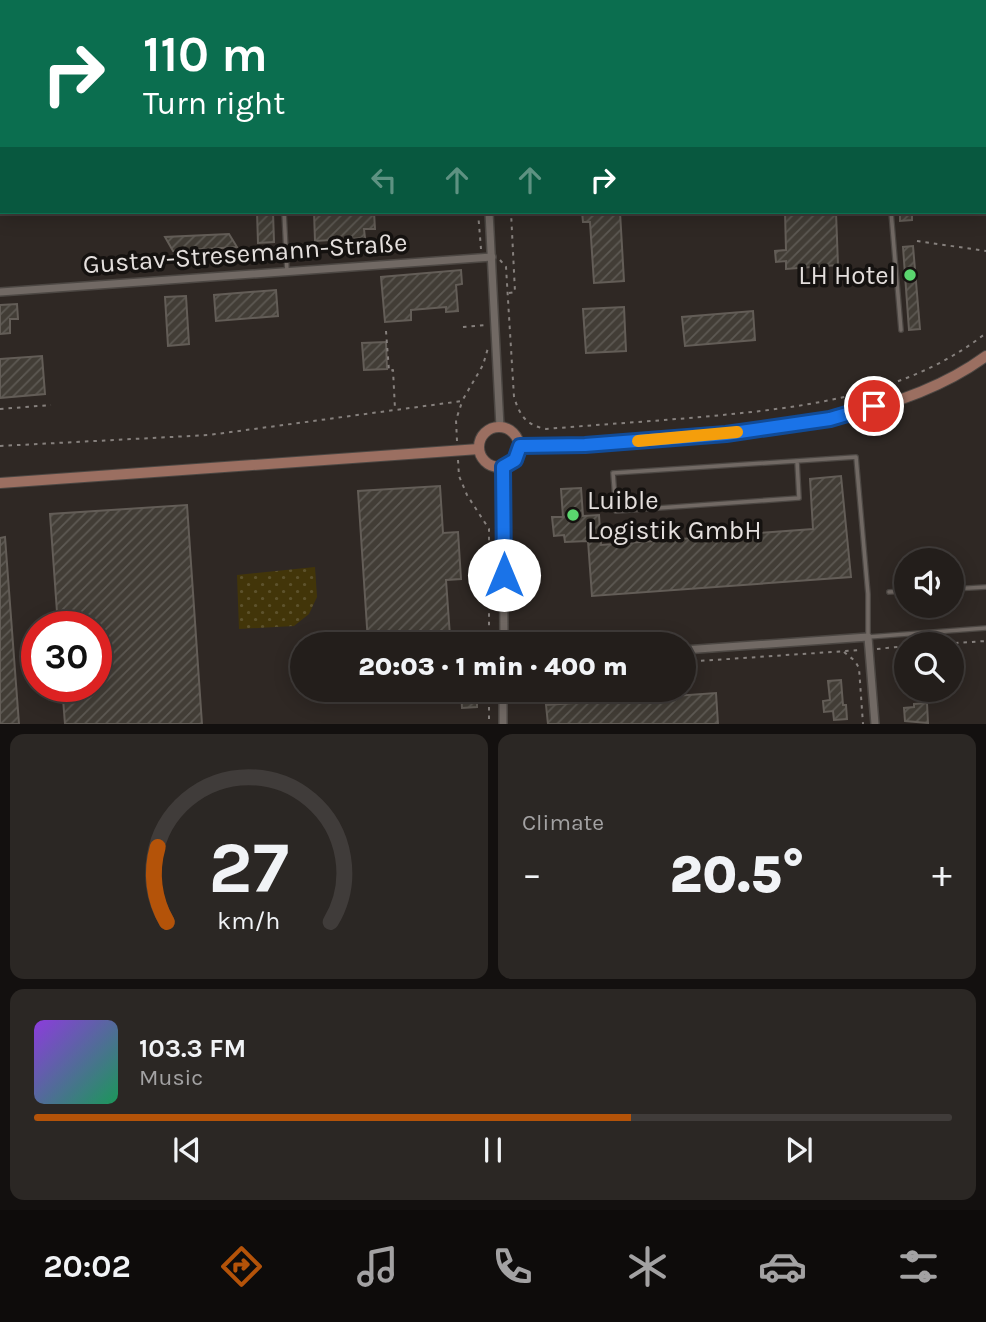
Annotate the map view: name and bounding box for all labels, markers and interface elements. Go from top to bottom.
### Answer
text: 110 m [143,26,268,83]
icon: right [28,28,119,119]
text: Turn right [143,85,285,122]
icon: left [365,161,403,199]
icon: ahead [438,161,476,199]
icon: ahead [511,161,549,199]
icon: right [584,161,622,199]
street label: Gustav-Stresemann-Straße [82,227,408,280]
place label: LH Hotel [798,260,896,291]
marker: LH Hotel [902,267,918,283]
pin [844,376,904,436]
icon: arrive [855,387,893,425]
place label: Luible Logistik GmbH [587,485,762,546]
marker: Luible Logistik GmbH [565,507,581,523]
position arrow [467,538,541,612]
map controls [894,548,964,702]
button: sound [894,548,964,618]
speed limit sign: 30 [21,611,112,702]
button: search [894,632,964,702]
text: 20:03 · 1 min · 400 m [358,651,628,682]
text: Climate [522,809,604,836]
text: 27 [209,826,289,911]
text: 20.5° [669,844,805,905]
text: − [522,852,542,897]
text: + [932,852,952,897]
text: km/h [217,906,281,935]
text: 103.3 FM [139,1033,246,1064]
text: Music [139,1064,203,1091]
icon: previous [168,1131,206,1169]
icon: pause [474,1131,512,1169]
icon: next [780,1131,818,1169]
icon: directions [217,1242,266,1291]
icon: music [353,1242,402,1291]
icon: phone [488,1242,537,1291]
icon: climate [623,1242,672,1291]
icon: car [758,1242,807,1291]
icon: filters [894,1242,943,1291]
text: 20:02 [43,1248,131,1285]

